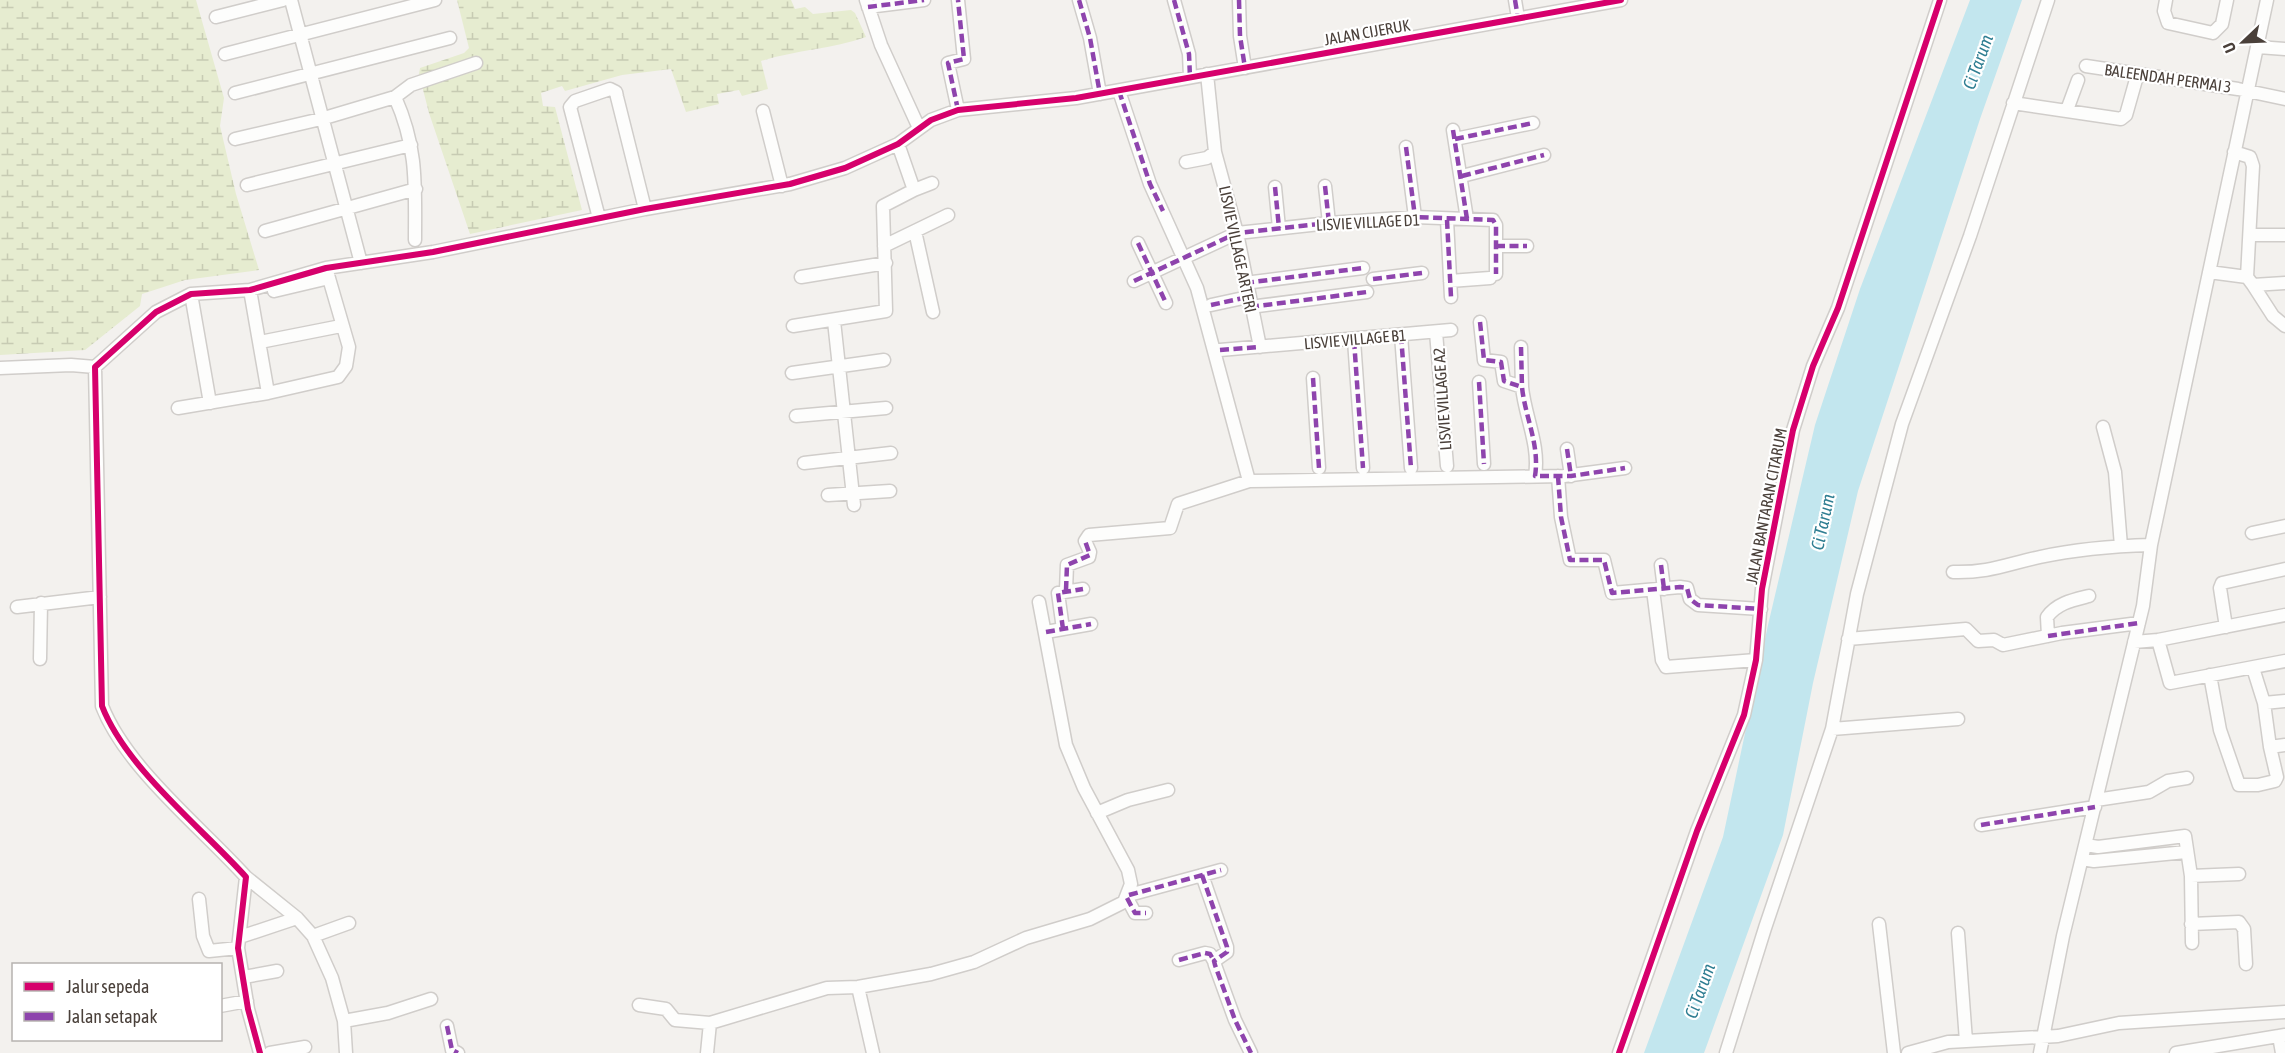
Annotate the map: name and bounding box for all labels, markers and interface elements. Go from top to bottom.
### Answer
north arrow [2213,12,2273,72]
street label: JALAN CIJERUK [1323,16,1412,48]
water label: Ci Tarum [1958,31,1997,92]
text: U [2219,40,2239,56]
street label: BALEENDAH PERMAI 3 [2103,60,2233,96]
street label: LISVIE VILLAGE ARTERI [1216,184,1260,314]
street label: LISVIE VILLAGE D1 [1316,210,1420,234]
street label: LISVIE VILLAGE B1 [1303,326,1407,352]
street label: LISVIE VILLAGE A2 [1429,347,1455,451]
street label: JALAN BANTARAN CITARUM [1742,426,1790,586]
water label: Ci Tarum [1806,492,1839,552]
water label: Ci Tarum [1680,960,1719,1021]
legend [12,963,222,1041]
text: Jalur sepeda [66,976,149,997]
text: Jalan setapak [66,1006,157,1027]

